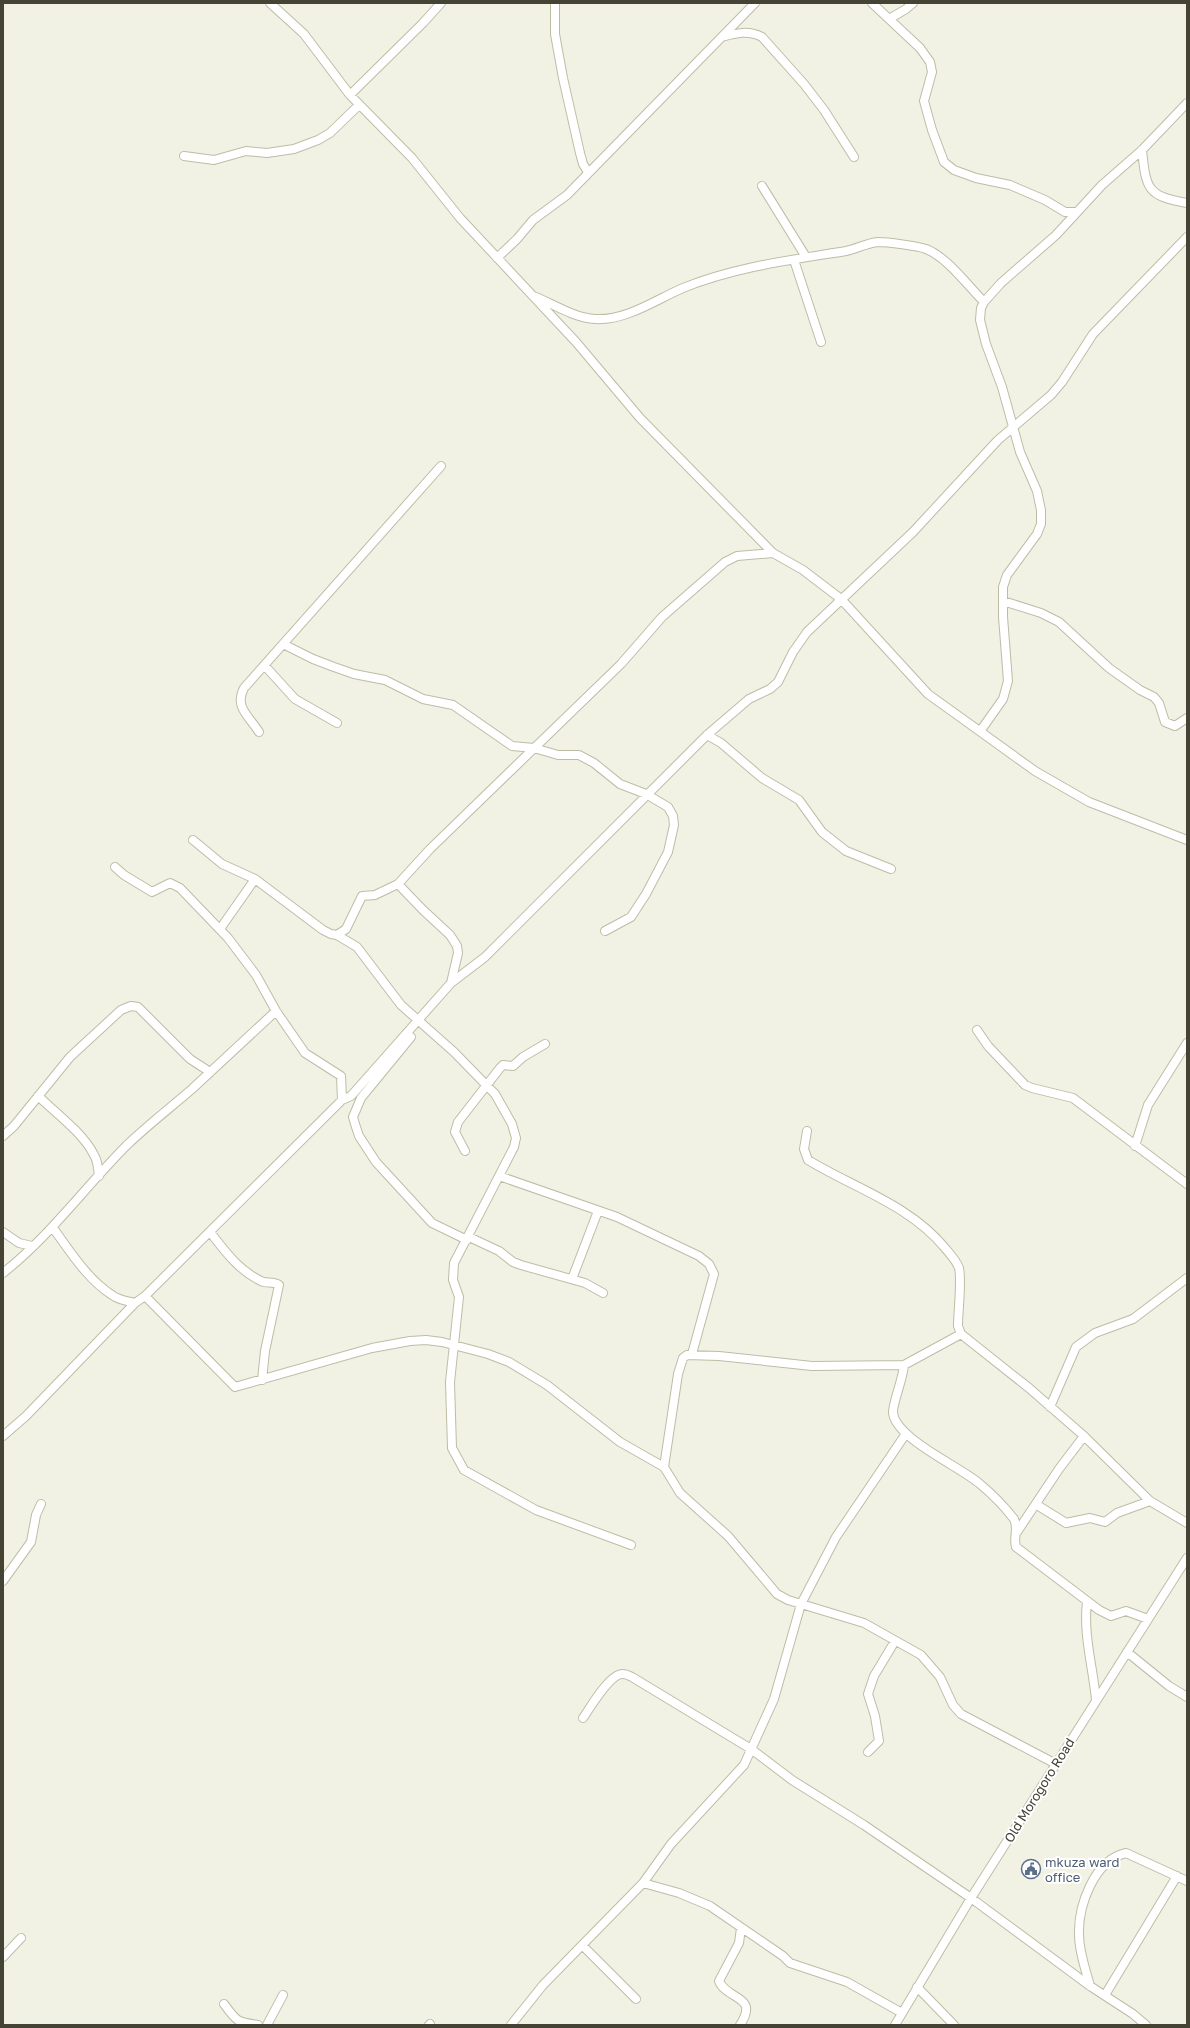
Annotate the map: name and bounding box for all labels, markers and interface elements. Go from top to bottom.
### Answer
street label: Old Morogoro Road [1000,1735,1078,1845]
place label: mkuza ward office [1045,1854,1120,1885]
public building icon: mkuza ward office [1020,1858,1042,1880]

